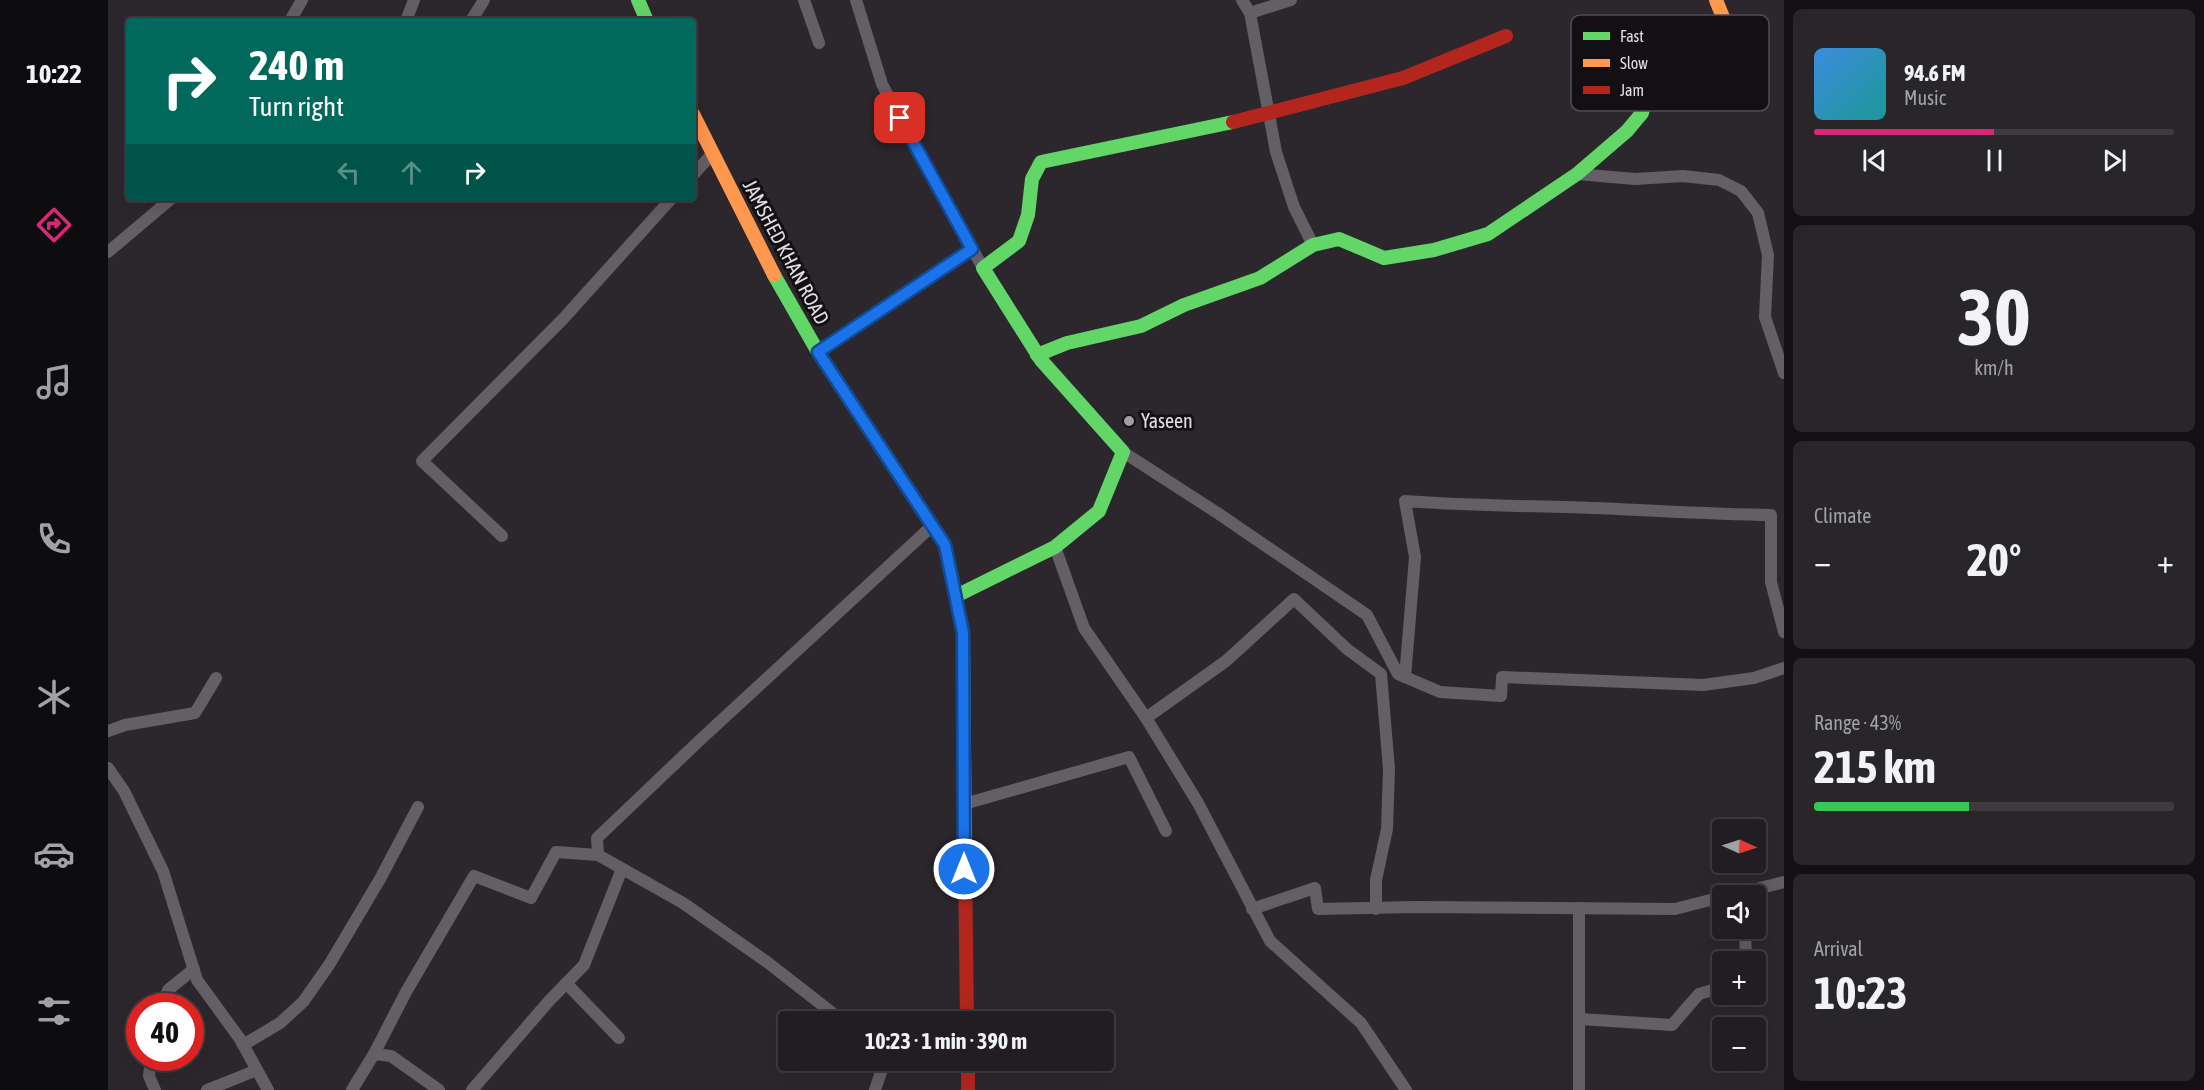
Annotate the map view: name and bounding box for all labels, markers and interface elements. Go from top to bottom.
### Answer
legend [1571,15,1769,111]
text: Fast [1620,27,1644,45]
text: 240 m [249,41,344,89]
icon: right [150,42,228,120]
text: Slow [1620,54,1648,72]
text: 10:22 [26,58,82,89]
text: 94.6 FM [1904,60,1966,86]
text: Jam [1620,81,1644,99]
text: Music [1904,86,1946,109]
text: Turn right [249,91,344,122]
pin [874,92,925,143]
icon: arrive [883,101,916,134]
icon: previous [1858,144,1891,177]
icon: pause [1978,144,2011,177]
icon: next [2098,144,2131,177]
icon: left [332,156,365,189]
icon: ahead [395,156,428,189]
icon: right [458,156,491,189]
street label: JAMSHED KHAN ROAD [739,176,834,328]
icon: directions [33,204,75,246]
text: 30 [1957,272,2031,362]
text: km/h [1974,356,2014,379]
icon: music [33,361,75,403]
place label: Yaseen [1141,409,1193,432]
marker: Yaseen [1122,414,1136,428]
text: Climate [1814,504,1871,527]
icon: phone [33,518,75,560]
text: 20° [1967,534,2021,586]
text: − [1814,542,1831,580]
text: + [2157,542,2174,580]
icon: climate [33,676,75,718]
text: Range · 43% [1814,711,1901,734]
text: 215 km [1814,741,1936,793]
north arrow [1712,819,1766,873]
map controls [1712,819,1766,1071]
icon: car [33,833,75,875]
position arrow [932,837,996,901]
button: sound [1712,885,1766,939]
text: Arrival [1814,937,1863,960]
button: + [1712,951,1766,1005]
text: 10:23 [1814,967,1908,1019]
icon: filters [33,990,75,1032]
speed limit sign: 40 [126,993,204,1071]
button: − [1712,1017,1766,1071]
text: 10:23 · 1 min · 390 m [865,1028,1027,1054]

